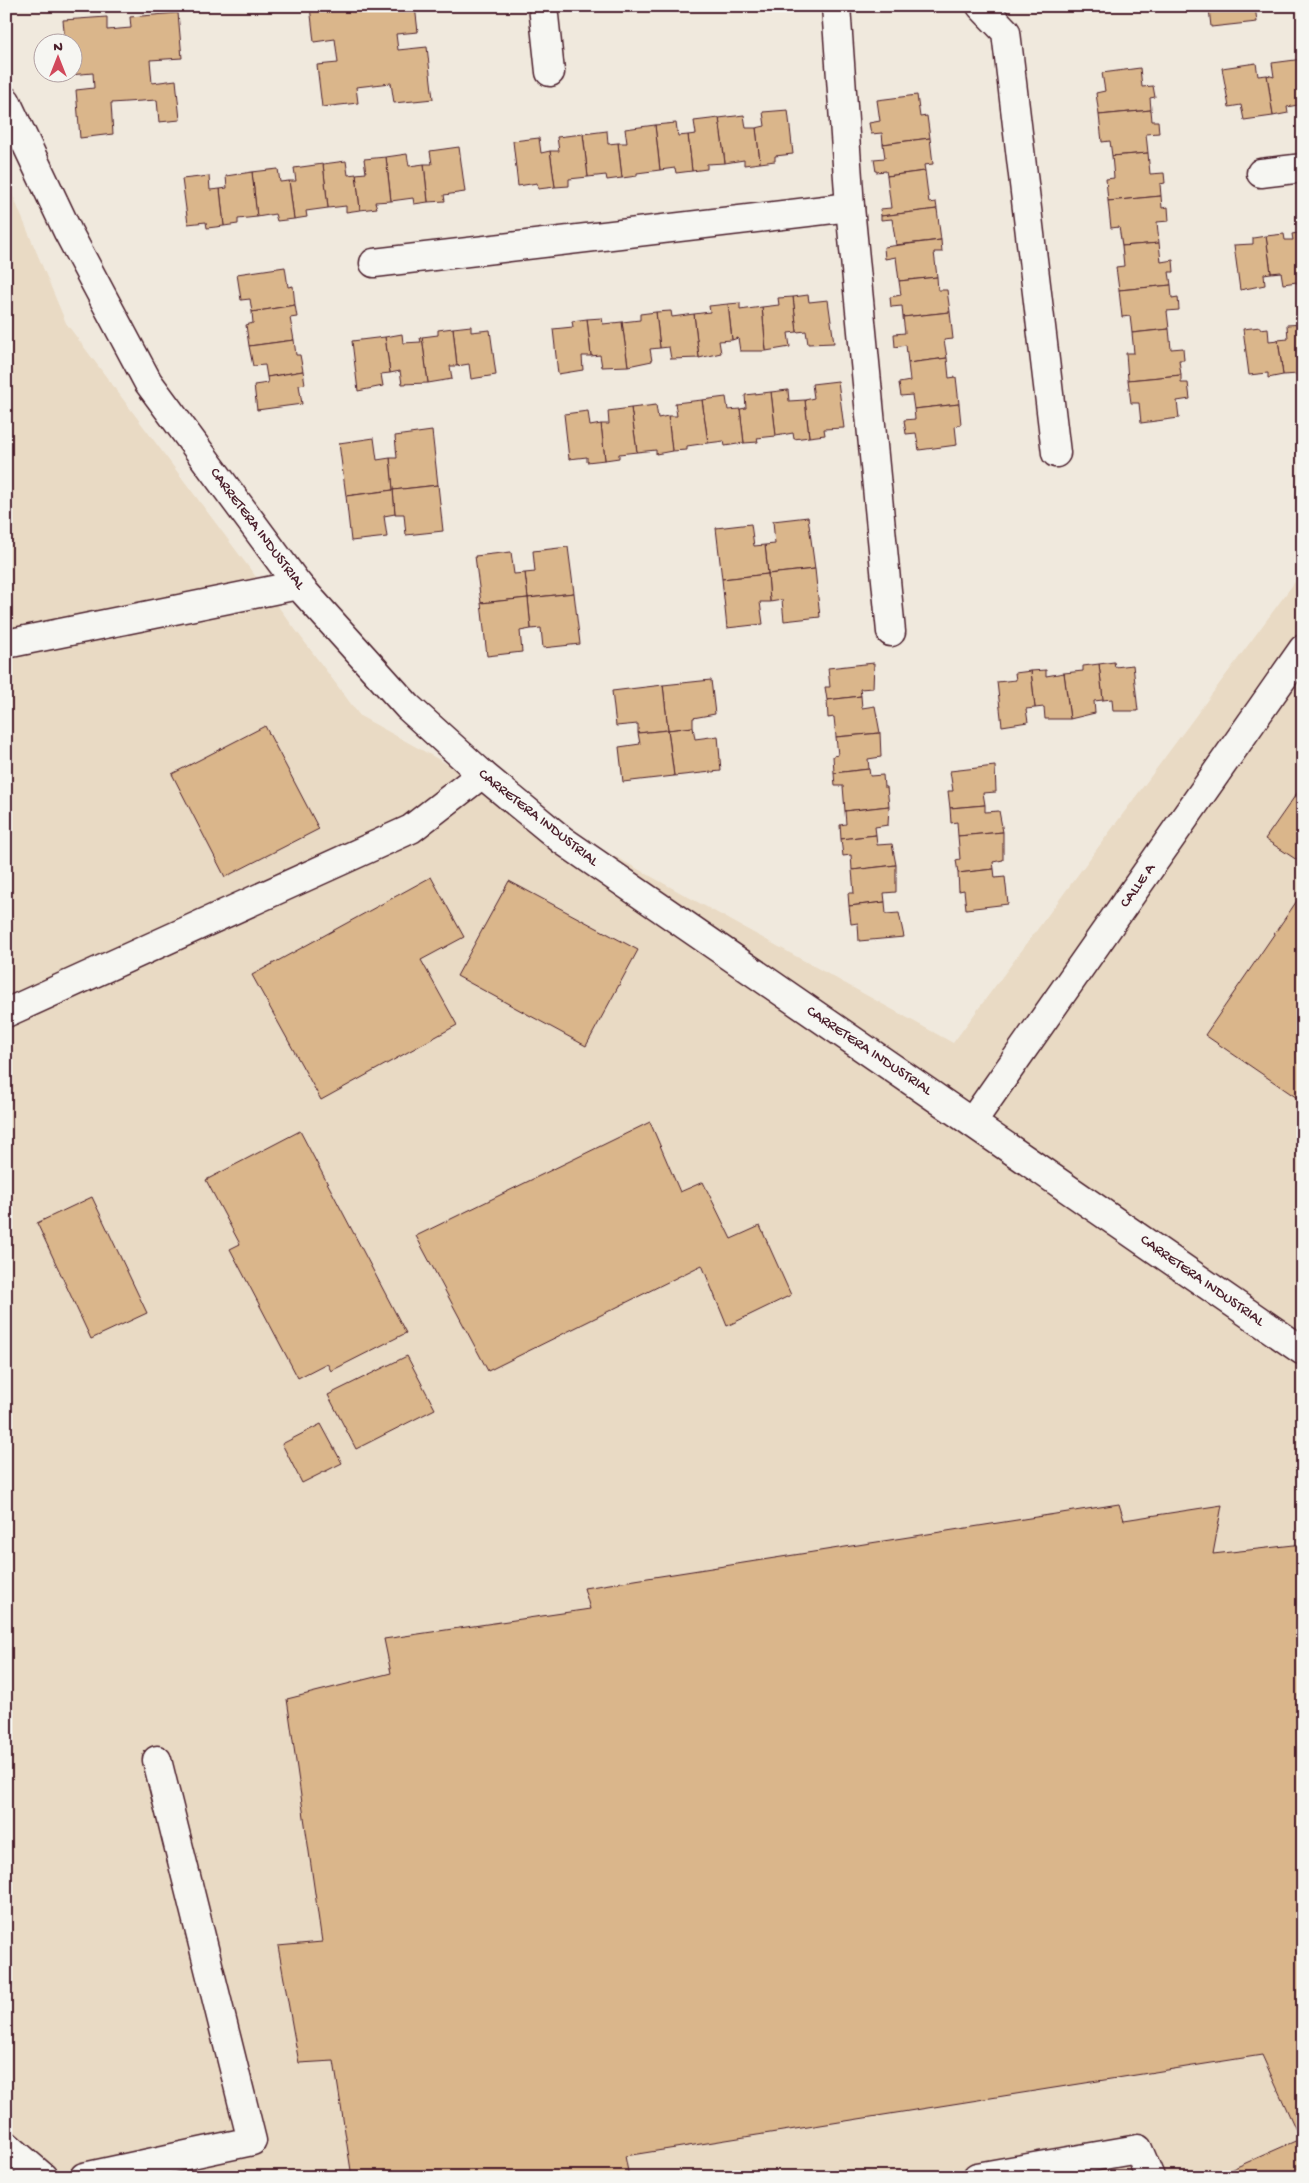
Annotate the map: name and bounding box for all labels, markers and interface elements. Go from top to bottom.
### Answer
north arrow [32,32,82,82]
text: N [53,39,63,56]
street label: CARRETERA INDUSTRIAL [205,465,309,594]
street label: CARRETERA INDUSTRIAL [474,765,602,871]
street label: CALLE A [1116,860,1160,912]
street label: CARRETERA INDUSTRIAL [803,1002,936,1100]
street label: CARRETERA INDUSTRIAL [1136,1231,1268,1331]

